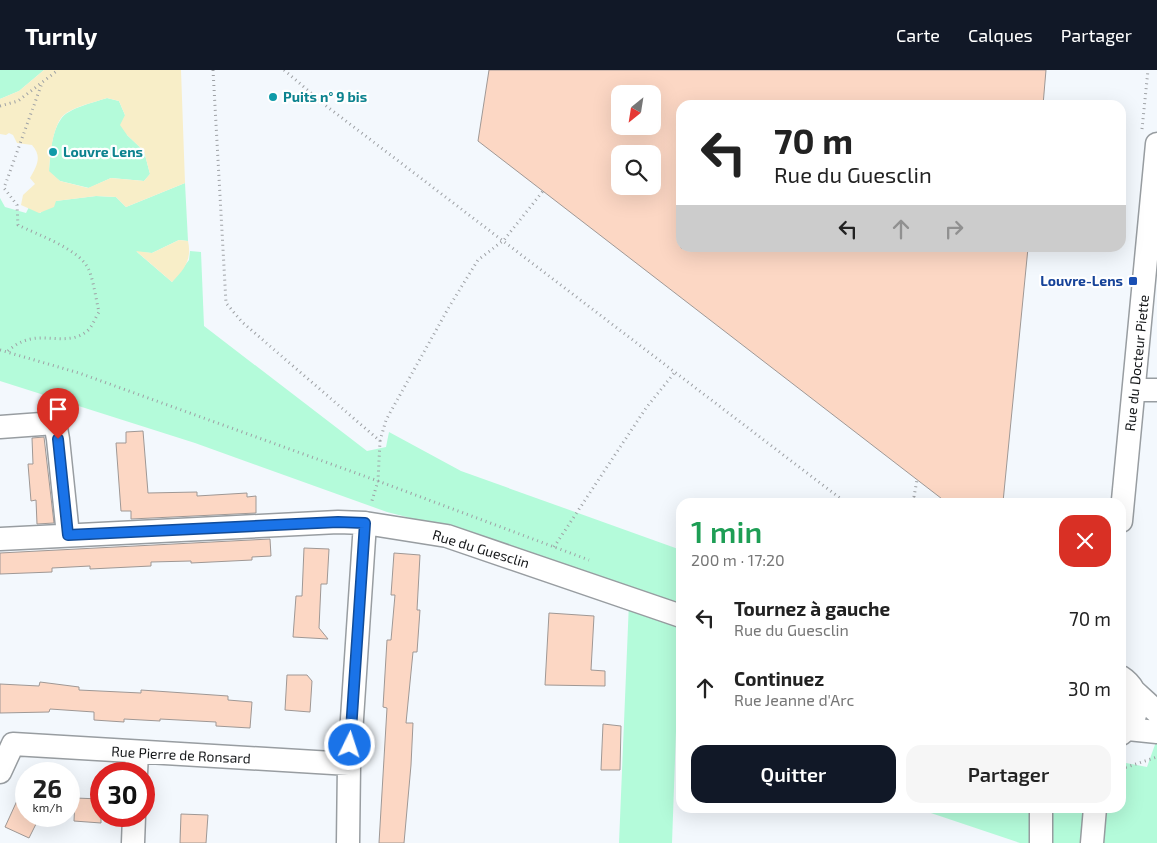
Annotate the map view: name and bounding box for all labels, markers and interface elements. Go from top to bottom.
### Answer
text: Turnly [25,21,97,50]
text: Carte [896,24,940,46]
text: Calques [968,24,1033,46]
text: Partager [1061,24,1132,46]
north arrow [611,85,661,135]
map controls [611,85,661,195]
place label: Puits n° 9 bis [283,88,367,105]
marker: Puits n° 9 bis [267,91,279,103]
text: 70 m [774,119,853,161]
icon: left [691,120,756,185]
place label: Louvre Lens [63,143,143,160]
button: search [611,145,661,195]
marker: Louvre Lens [47,146,59,158]
text: Rue du Guesclin [774,161,932,187]
icon: left [834,215,862,243]
icon: ahead [887,215,915,243]
icon: right [940,215,968,243]
place label: Louvre-Lens [1040,272,1123,289]
marker: Louvre-Lens [1127,275,1139,287]
street label: Rue du Docteur Piette [1121,294,1152,432]
pin [37,388,79,439]
icon: arrive [44,395,72,423]
text: 1 min [691,513,762,549]
button: close [1059,515,1111,567]
street label: Rue du Guesclin [431,526,532,571]
text: 200 m · 17:20 [691,550,785,569]
text: Tournez à gauche [734,597,890,620]
icon: left [691,604,719,632]
text: 70 m [1069,607,1111,630]
text: Rue du Guesclin [734,620,849,639]
text: Continuez [734,667,824,690]
icon: ahead [691,674,719,702]
text: 30 m [1068,677,1111,700]
text: Rue Jeanne d'Arc [734,690,854,709]
position arrow [323,718,375,770]
street label: Rue Pierre de Ronsard [111,742,251,767]
button: Quitter [691,745,896,803]
button: Partager [906,745,1111,803]
speed limit sign: 30 [90,762,155,827]
text: 26 [33,773,62,803]
text: km/h [33,800,62,814]

